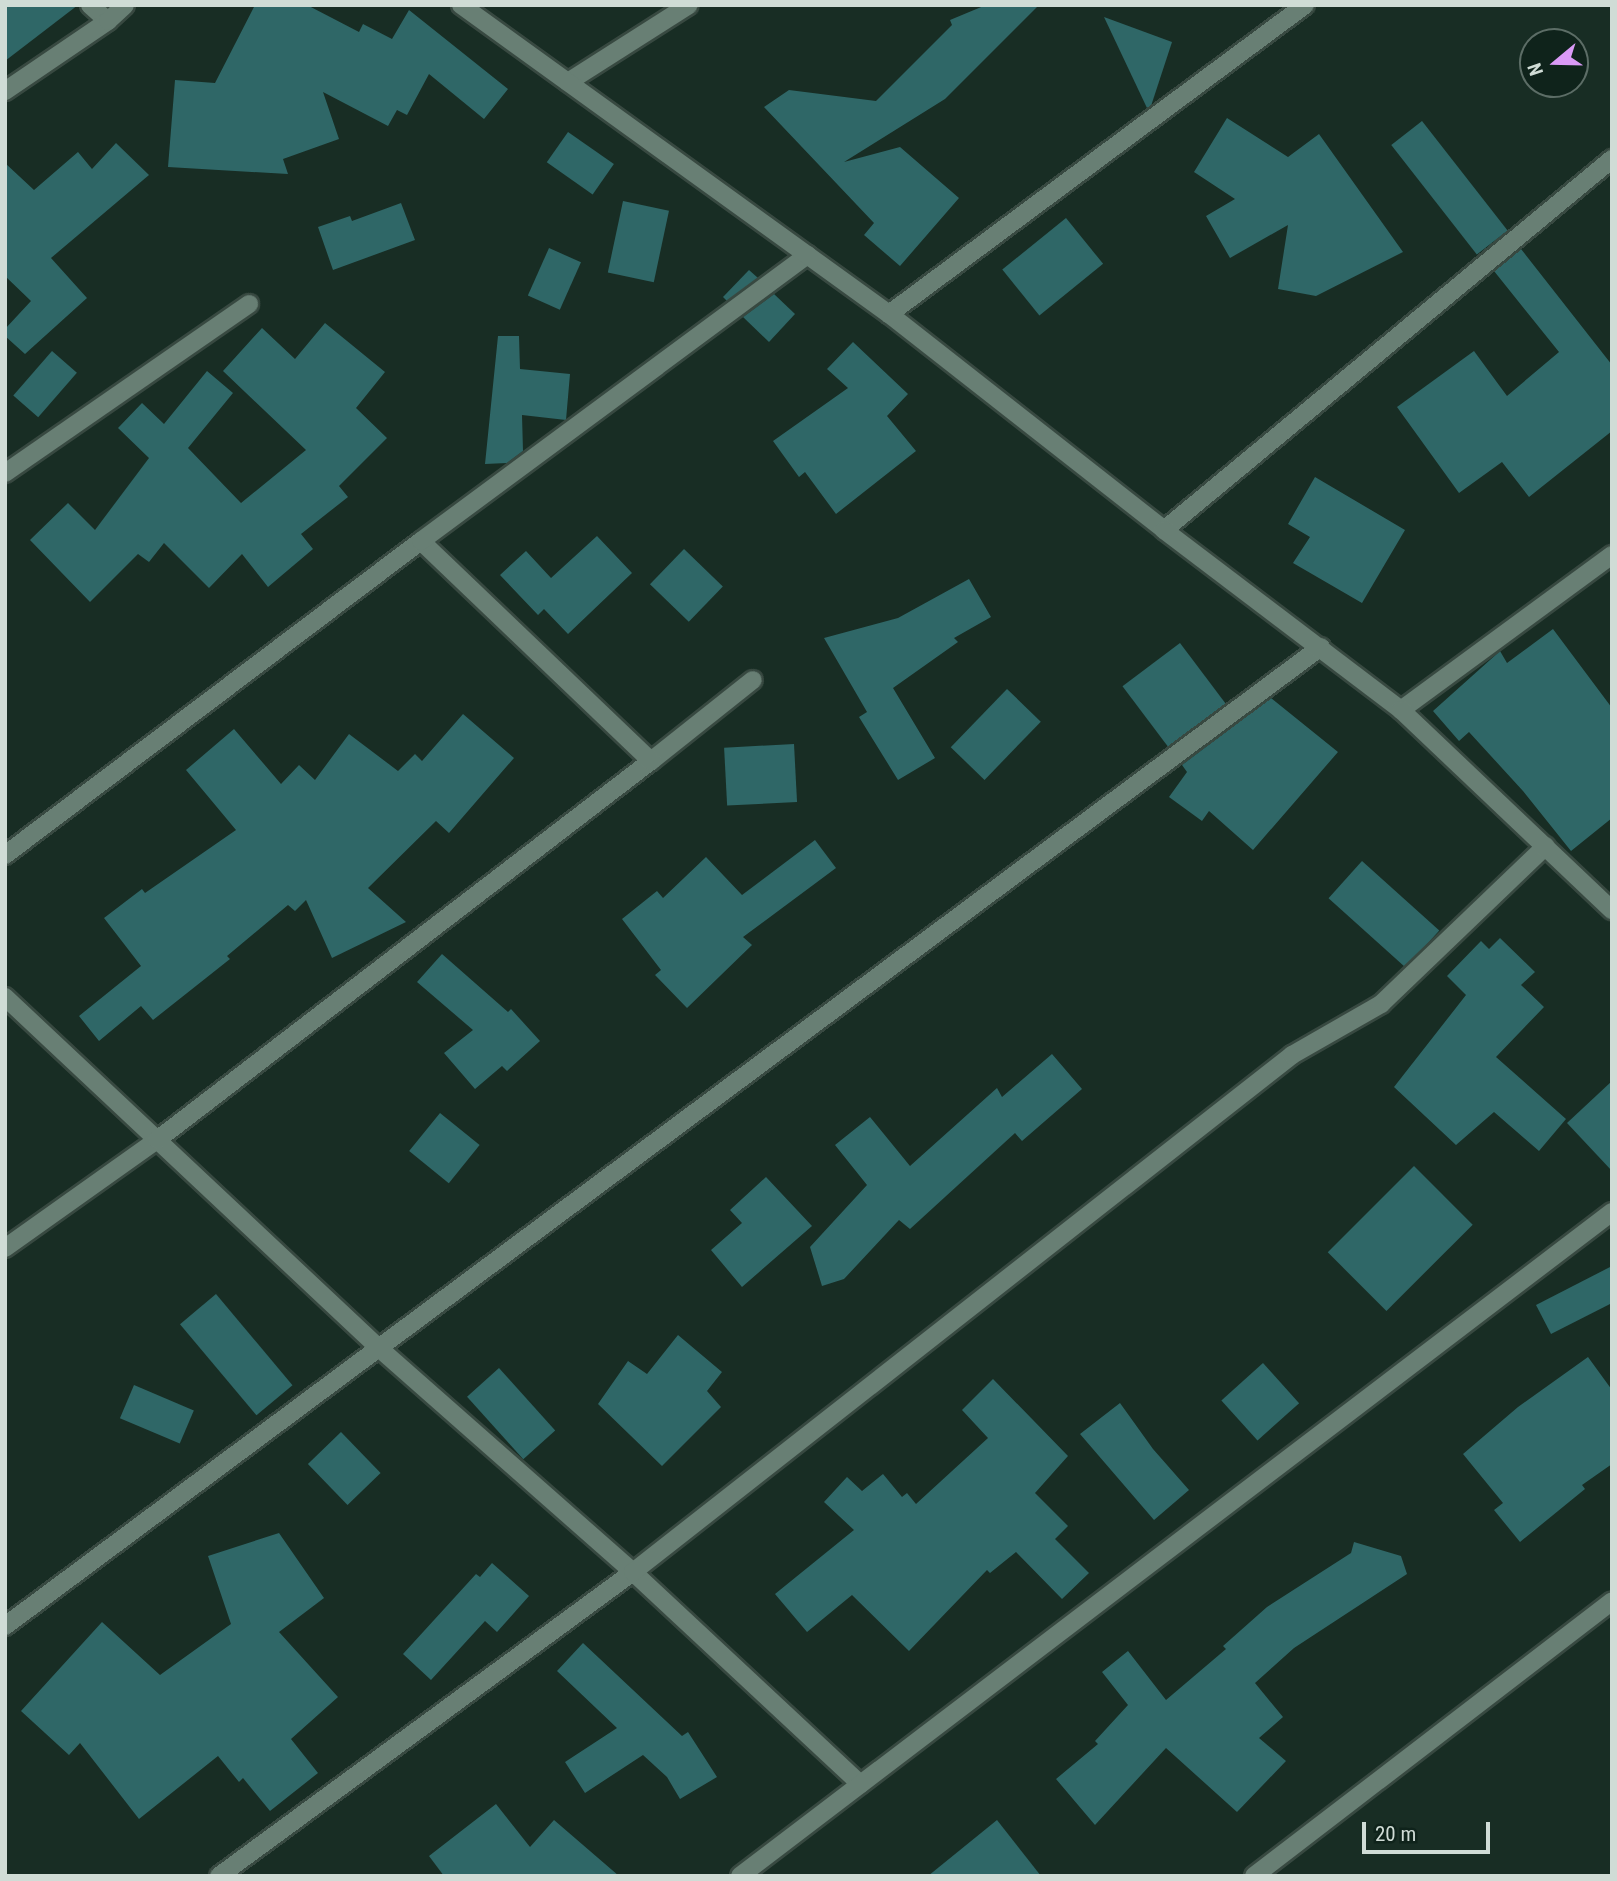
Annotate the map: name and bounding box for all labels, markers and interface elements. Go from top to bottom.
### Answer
north arrow [1519,28,1589,98]
text: N [1523,60,1548,79]
scale bar [1365,1808,1493,1852]
text: 20 m [1375,1822,1416,1846]

